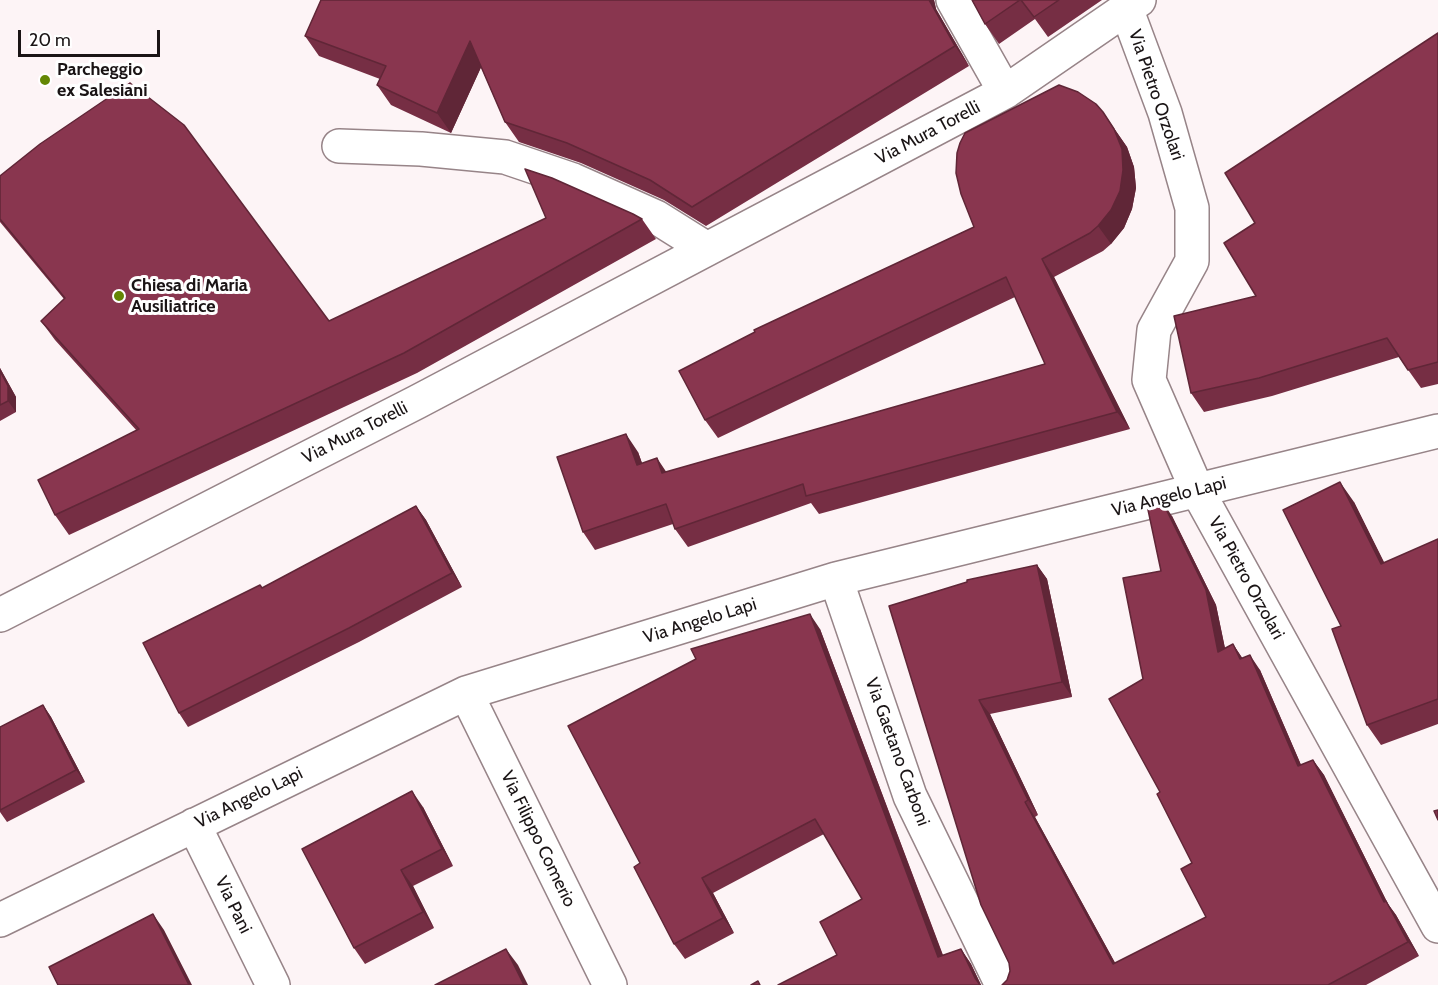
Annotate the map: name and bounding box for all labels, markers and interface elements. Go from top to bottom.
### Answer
scale bar [21,18,164,56]
street label: Via Pietro Orzolari [1123,27,1189,163]
text: 20 m [29,29,71,51]
place label: Parcheggio ex Salesiani [57,59,148,101]
marker: Parcheggio ex Salesiani [38,73,52,87]
street label: Via Mura Torelli [872,96,984,170]
place label: Chiesa di Maria Ausiliatrice [131,275,248,318]
marker: Chiesa di Maria Ausiliatrice [112,289,126,303]
street label: Via Mura Torelli [299,397,411,469]
street label: Via Angelo Lapi [1110,472,1228,522]
street label: Via Pietro Orzolari [1203,513,1289,643]
street label: Via Angelo Lapi [641,594,759,648]
street label: Via Gaetano Carboni [860,675,934,829]
street label: Via Angelo Lapi [192,763,306,833]
street label: Via Filippo Comerio [496,767,580,911]
street label: Via Pani [210,873,256,937]

